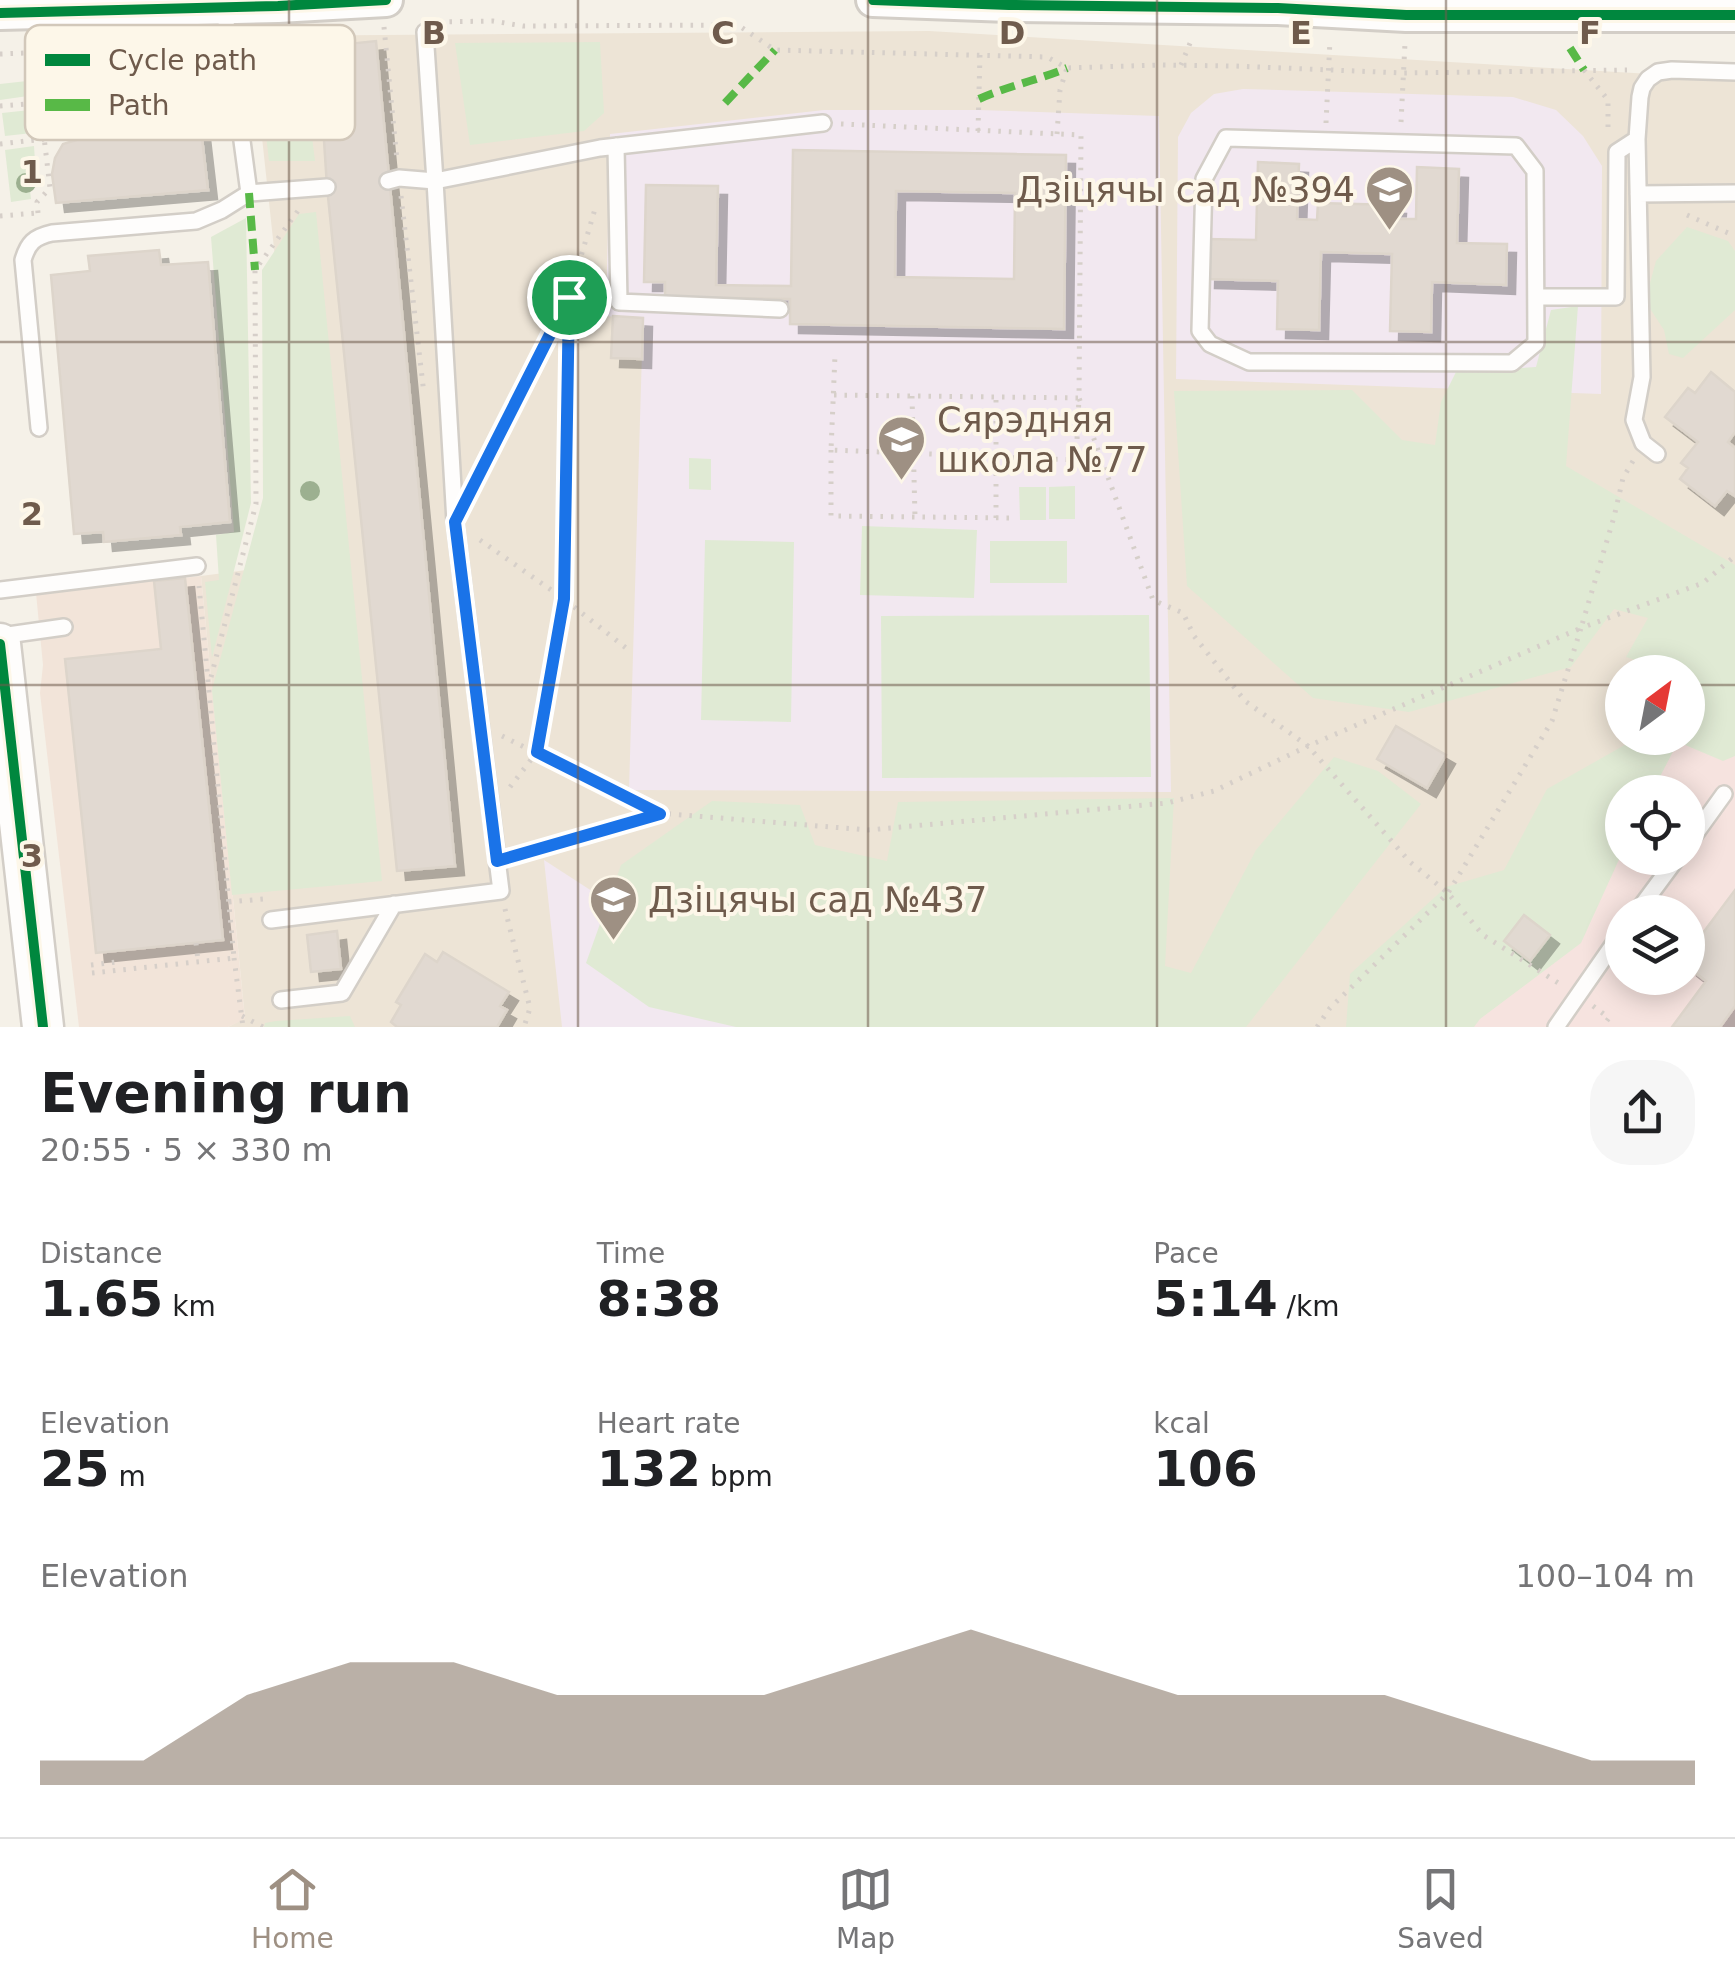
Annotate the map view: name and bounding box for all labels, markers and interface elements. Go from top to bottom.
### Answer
text: B [422,14,446,52]
text: C [711,14,735,52]
text: D [999,14,1025,52]
text: E [1290,14,1312,52]
text: F [1579,14,1601,52]
legend [25,25,355,140]
text: Cycle path [108,44,257,77]
text: Path [108,89,170,122]
text: 1 [21,153,43,191]
school or university icon: Дзіцячы сад №394 [1364,164,1416,232]
place label: Дзіцячы сад №394 [1016,170,1355,210]
pin [527,255,612,340]
icon: arrive [542,270,597,325]
place label: Сярэдняя школа №77 [937,400,1147,480]
school or university icon: Сярэдняя школа №77 [876,414,928,482]
text: 2 [21,495,43,533]
north arrow [1605,655,1705,755]
map controls [1605,655,1705,995]
button: locate [1605,775,1705,875]
text: 3 [21,837,43,875]
school or university icon: Дзіцячы сад №437 [587,874,639,942]
place label: Дзіцячы сад №437 [648,880,987,920]
button: layers [1605,895,1705,995]
button: share [1590,1060,1695,1165]
text: Evening run [40,1061,412,1125]
text: 20:55 · 5 × 330 m [40,1131,333,1169]
text: Distance [40,1237,162,1270]
text: Time [597,1237,665,1270]
text: Pace [1153,1237,1219,1270]
text: 1.65 [40,1270,163,1328]
text: 8:38 [597,1270,721,1328]
text: 5:14 [1153,1270,1278,1328]
text: km [163,1290,216,1323]
text: /km [1278,1290,1340,1323]
text: Elevation [40,1407,170,1440]
text: Heart rate [597,1407,740,1440]
text: kcal [1153,1407,1210,1440]
text: 25 [40,1440,110,1498]
text: 132 [597,1440,701,1498]
text: 106 [1153,1440,1258,1498]
text: m [110,1460,146,1493]
text: bpm [701,1460,773,1493]
text: Elevation [40,1557,189,1595]
text: 100–104 m [1516,1557,1695,1595]
tab: Home [251,1862,334,1955]
tab: Map [836,1862,895,1955]
tab: Saved [1397,1862,1484,1955]

